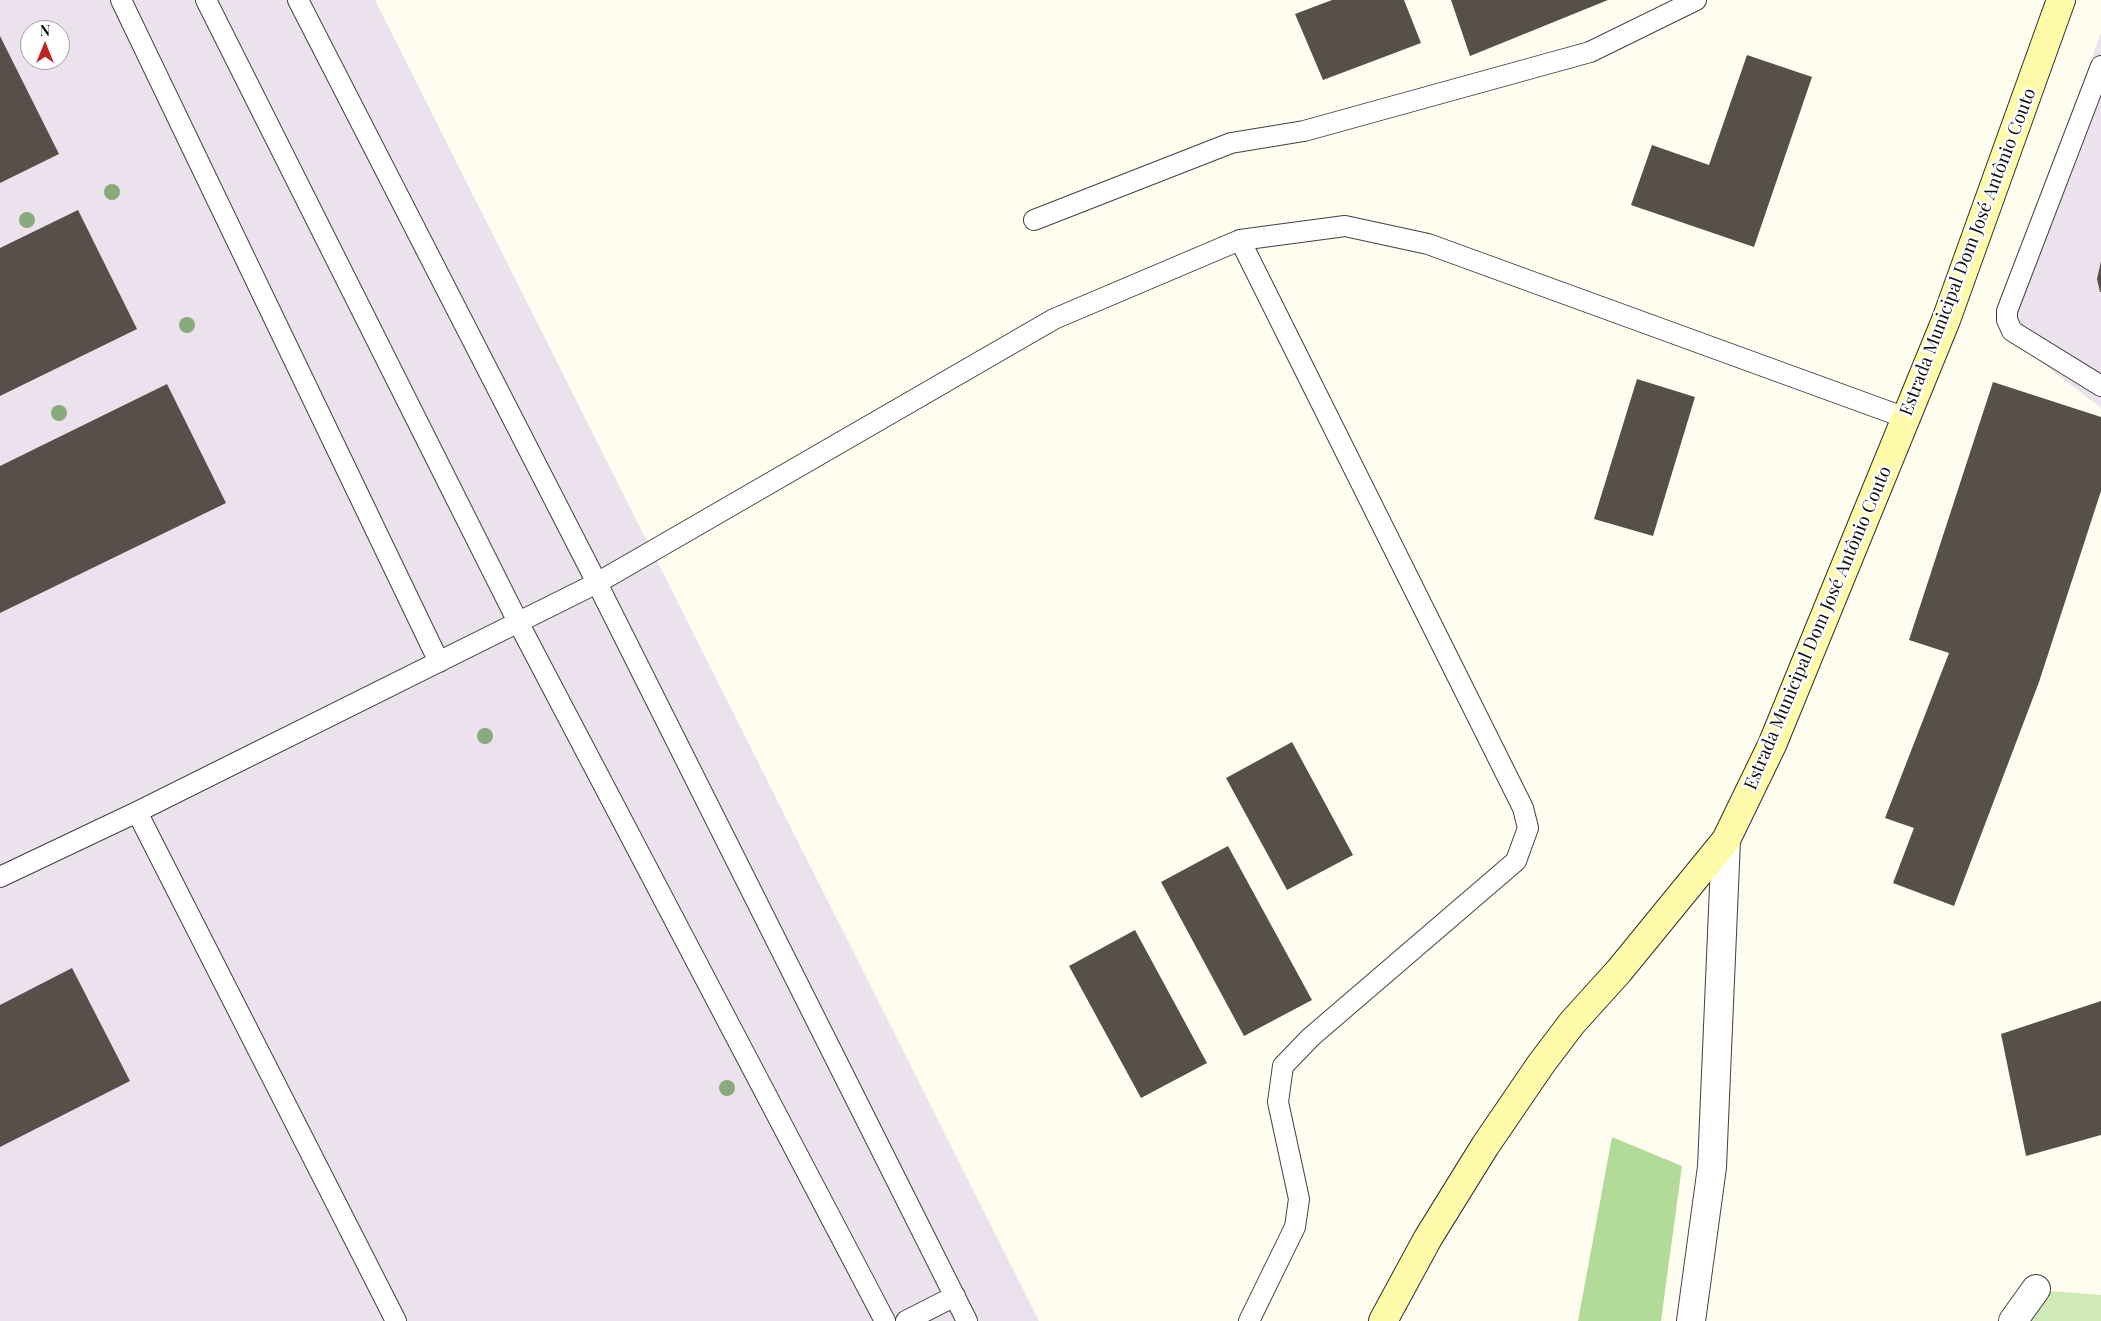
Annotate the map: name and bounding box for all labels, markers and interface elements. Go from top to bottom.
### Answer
north arrow [20,20,70,70]
text: N [40,21,50,40]
street label: Estrada Municipal Dom José Antônio Couto [1895,85,2041,419]
street label: Estrada Municipal Dom José Antônio Couto [1740,463,1896,793]

